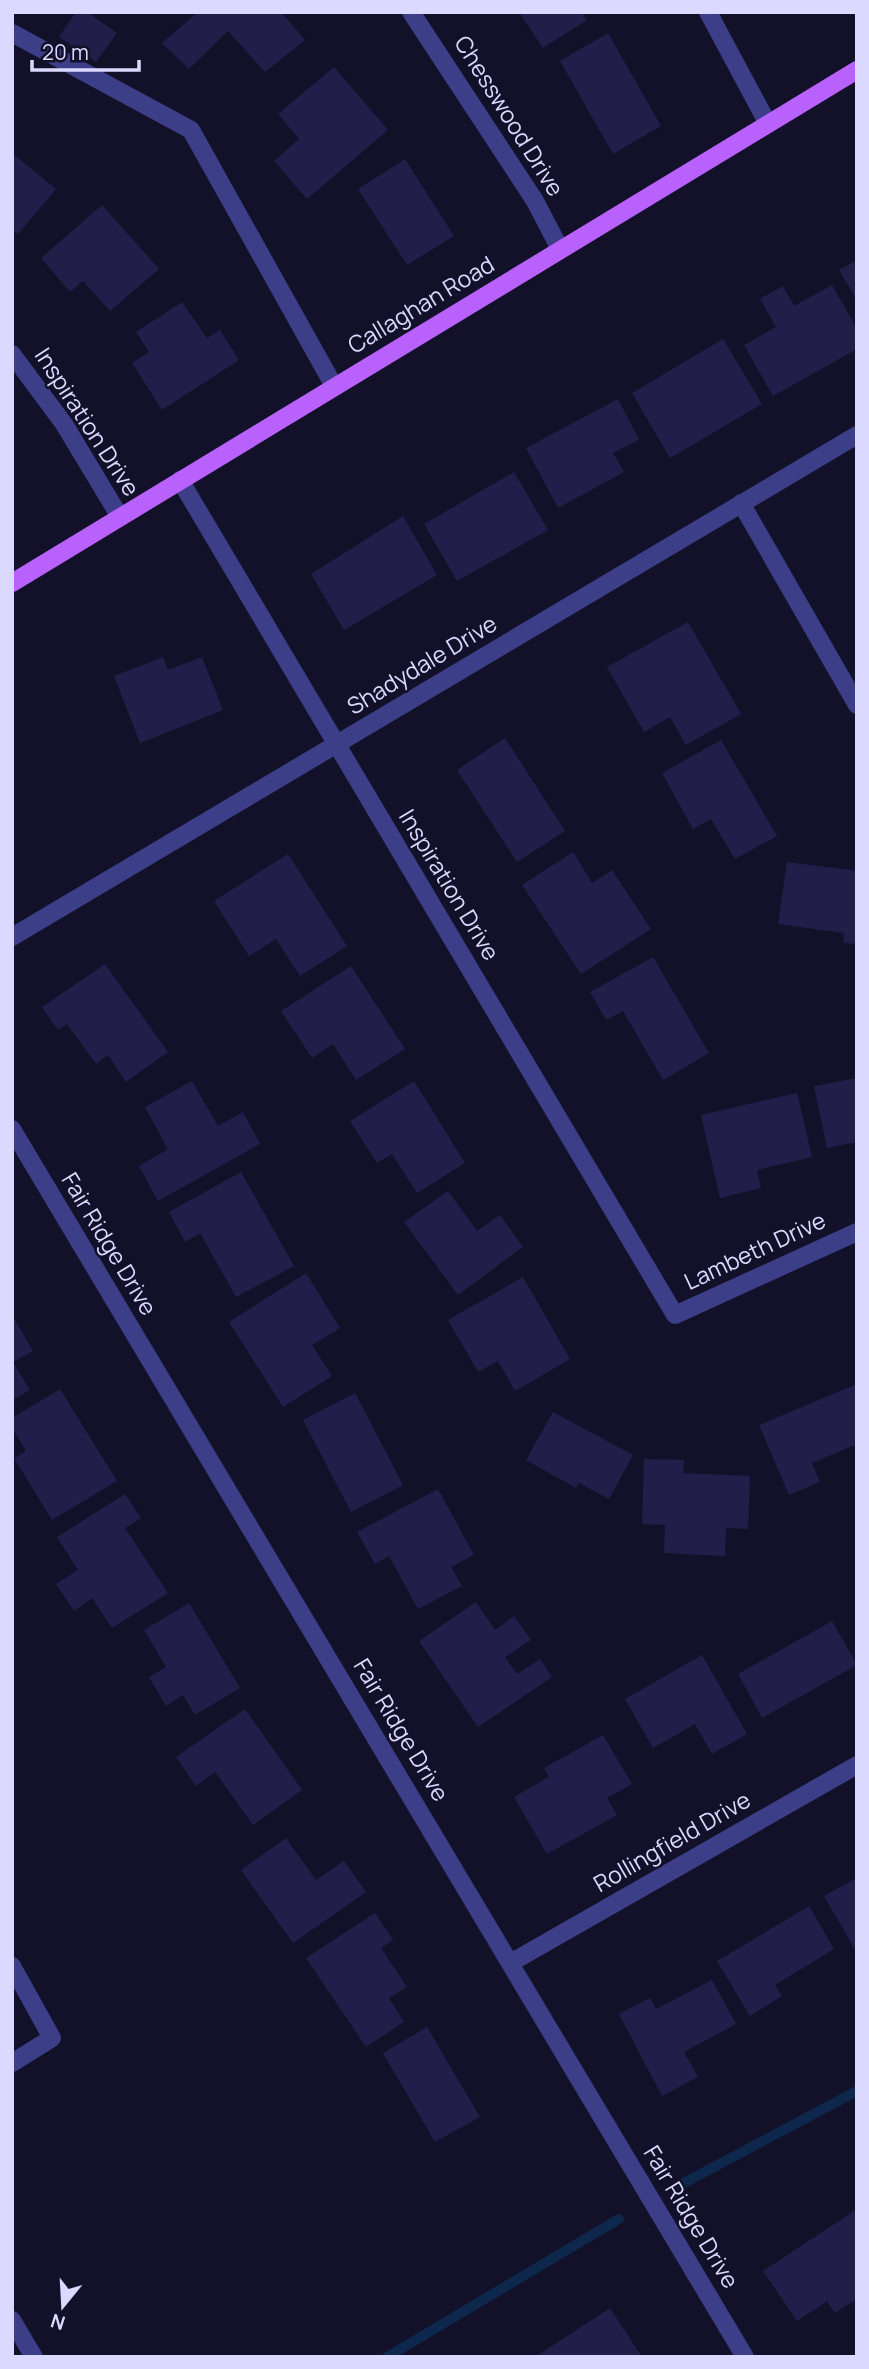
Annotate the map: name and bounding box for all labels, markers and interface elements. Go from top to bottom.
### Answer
scale bar [32,28,138,72]
street label: Chesswood Drive [448,29,572,202]
text: 20 m [42,38,89,66]
street label: Callaghan Road [341,248,500,360]
street label: Inspiration Drive [28,341,148,502]
street label: Shadydale Drive [341,607,502,722]
street label: Inspiration Drive [392,803,508,966]
street label: Fair Ridge Drive [55,1166,165,1321]
street label: Lambeth Drive [679,1203,830,1297]
street label: Fair Ridge Drive [347,1652,457,1807]
street label: Rollingfield Drive [587,1783,756,1899]
street label: Fair Ridge Drive [637,2139,747,2294]
north arrow [28,2271,98,2341]
text: N [47,2308,68,2337]

